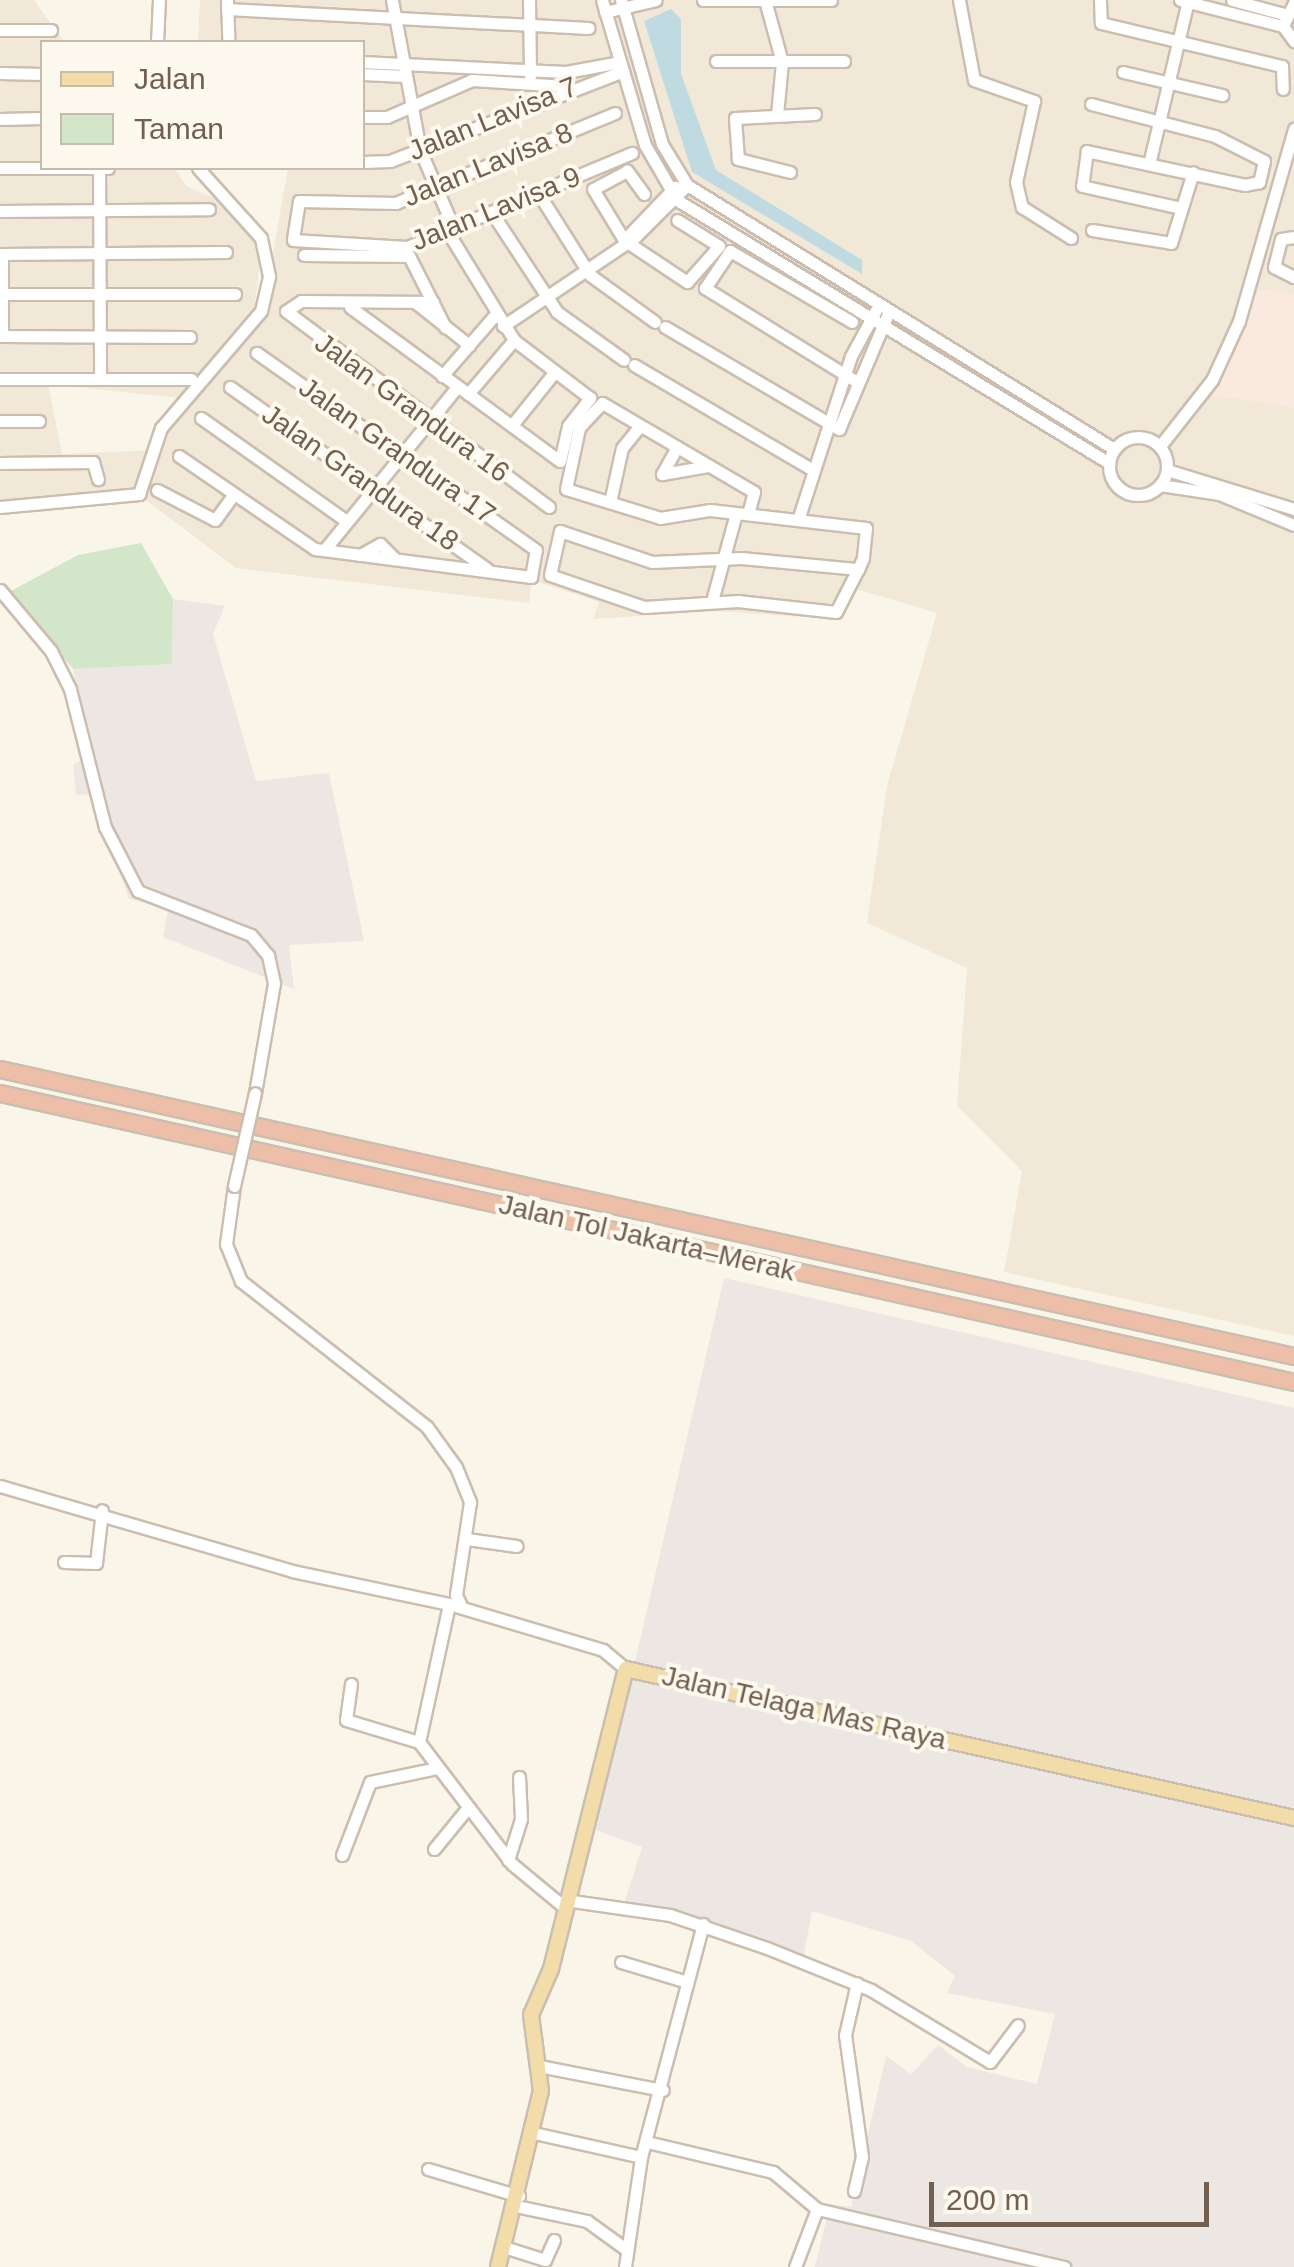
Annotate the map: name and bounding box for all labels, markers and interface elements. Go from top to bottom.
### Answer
legend [40,40,365,170]
text: Jalan [134,62,206,95]
street label: Jalan Lavisa 7 [404,70,582,168]
text: Taman [134,112,224,145]
street label: Jalan Lavisa 8 [399,116,577,214]
street label: Jalan Lavisa 9 [407,160,585,258]
street label: Jalan Grandura 16 [308,326,516,490]
street label: Jalan Grandura 17 [292,371,502,531]
street label: Jalan Grandura 18 [255,398,465,558]
street label: Jalan Tol Jakarta–Merak [495,1187,799,1289]
street label: Jalan Telaga Mas Raya [658,1659,950,1757]
scale bar [934,2162,1214,2224]
text: 200 m [946,2183,1029,2216]

